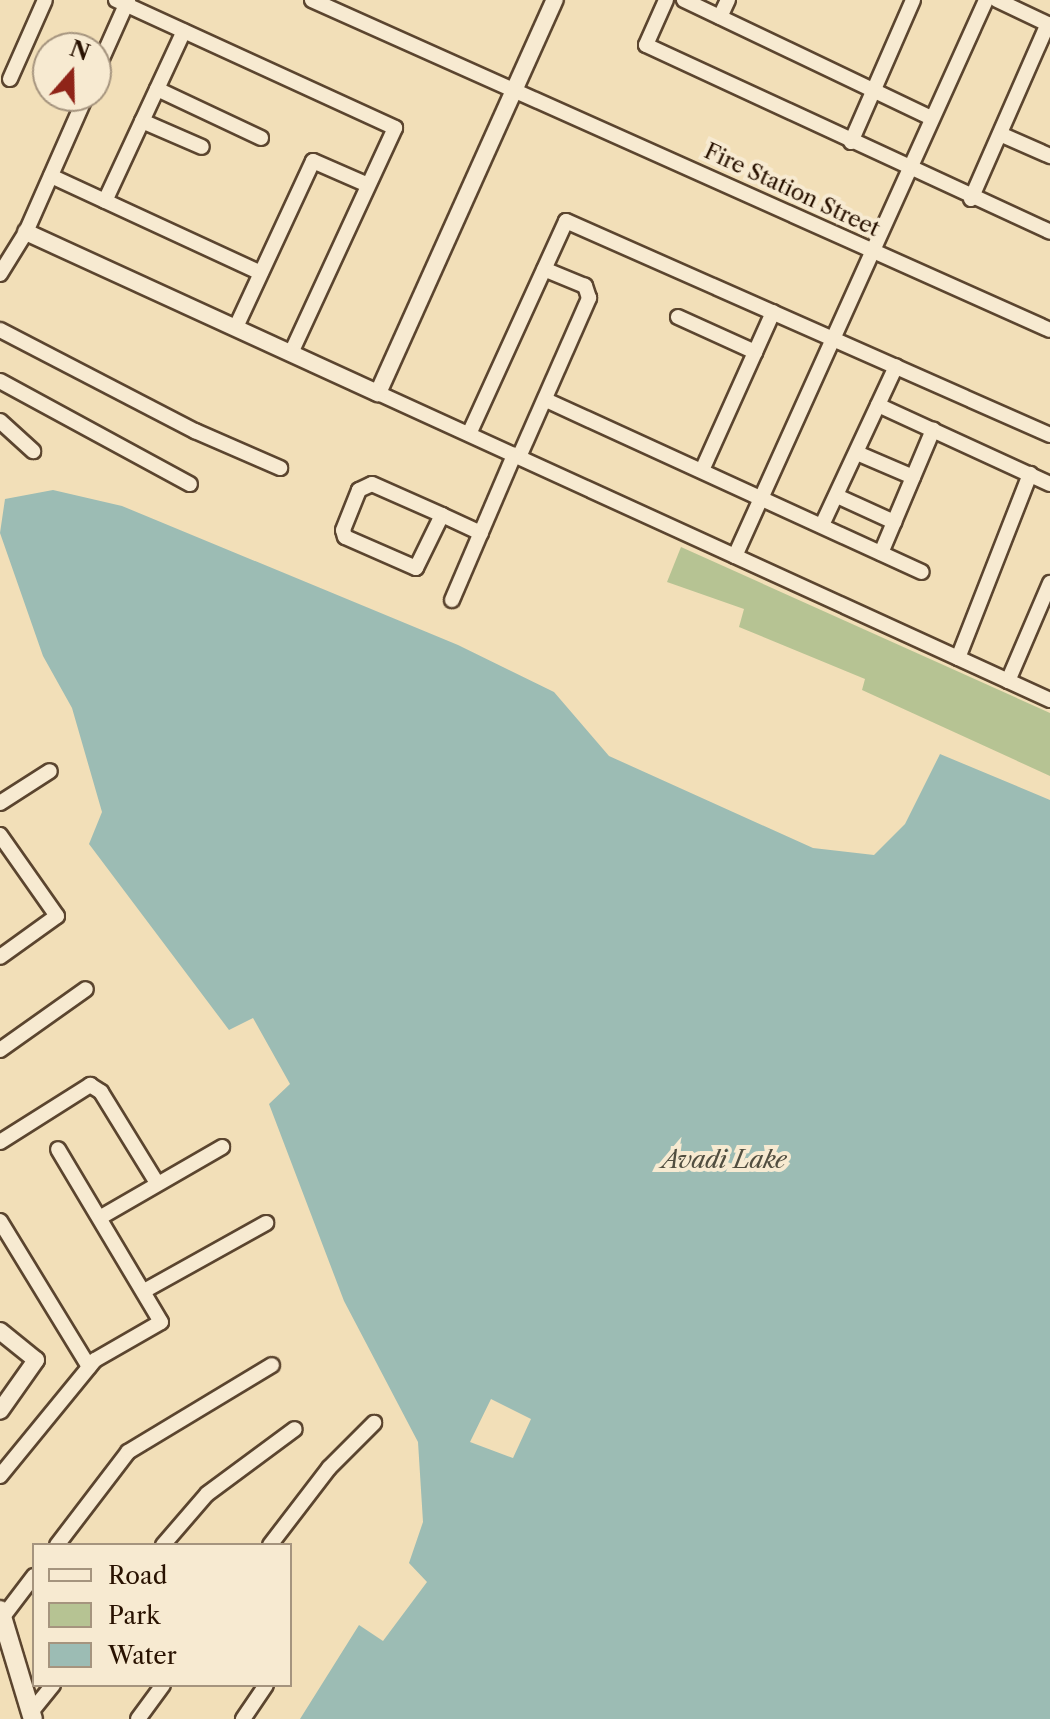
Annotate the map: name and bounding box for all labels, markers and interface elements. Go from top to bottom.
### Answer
north arrow [32,32,112,112]
text: N [66,35,93,67]
street label: Fire Station Street [700,138,884,242]
water label: Avadi Lake [661,1146,787,1174]
legend [32,1543,292,1687]
text: Road [108,1561,167,1590]
text: Park [108,1601,160,1630]
text: Water [108,1641,177,1670]

